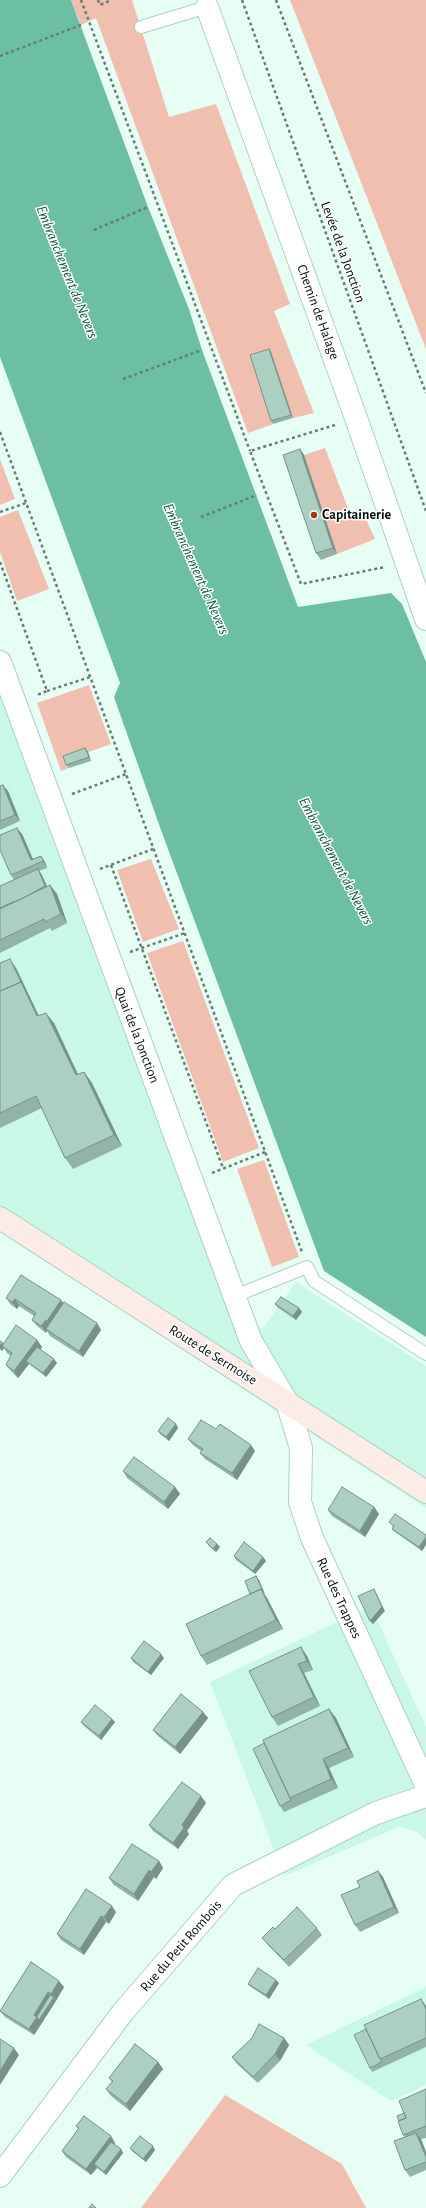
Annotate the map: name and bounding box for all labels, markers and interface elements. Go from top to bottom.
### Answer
street label: Levée de la Jonction [317,199,369,305]
water label: Embranchement de Nevers [32,203,102,341]
street label: Chemin de Halage [293,262,343,362]
water label: Embranchement de Nevers [159,501,233,637]
place label: Capitainerie [322,507,391,523]
marker: Capitainerie [309,510,319,520]
water label: Embranchement de Nevers [295,794,377,928]
street label: Quai de la Jonction [111,985,163,1085]
street label: Route de Sermoise [166,1321,260,1389]
street label: Rue des Trappes [313,1555,365,1641]
street label: Rue du Petit Rombois [137,1897,225,1995]

